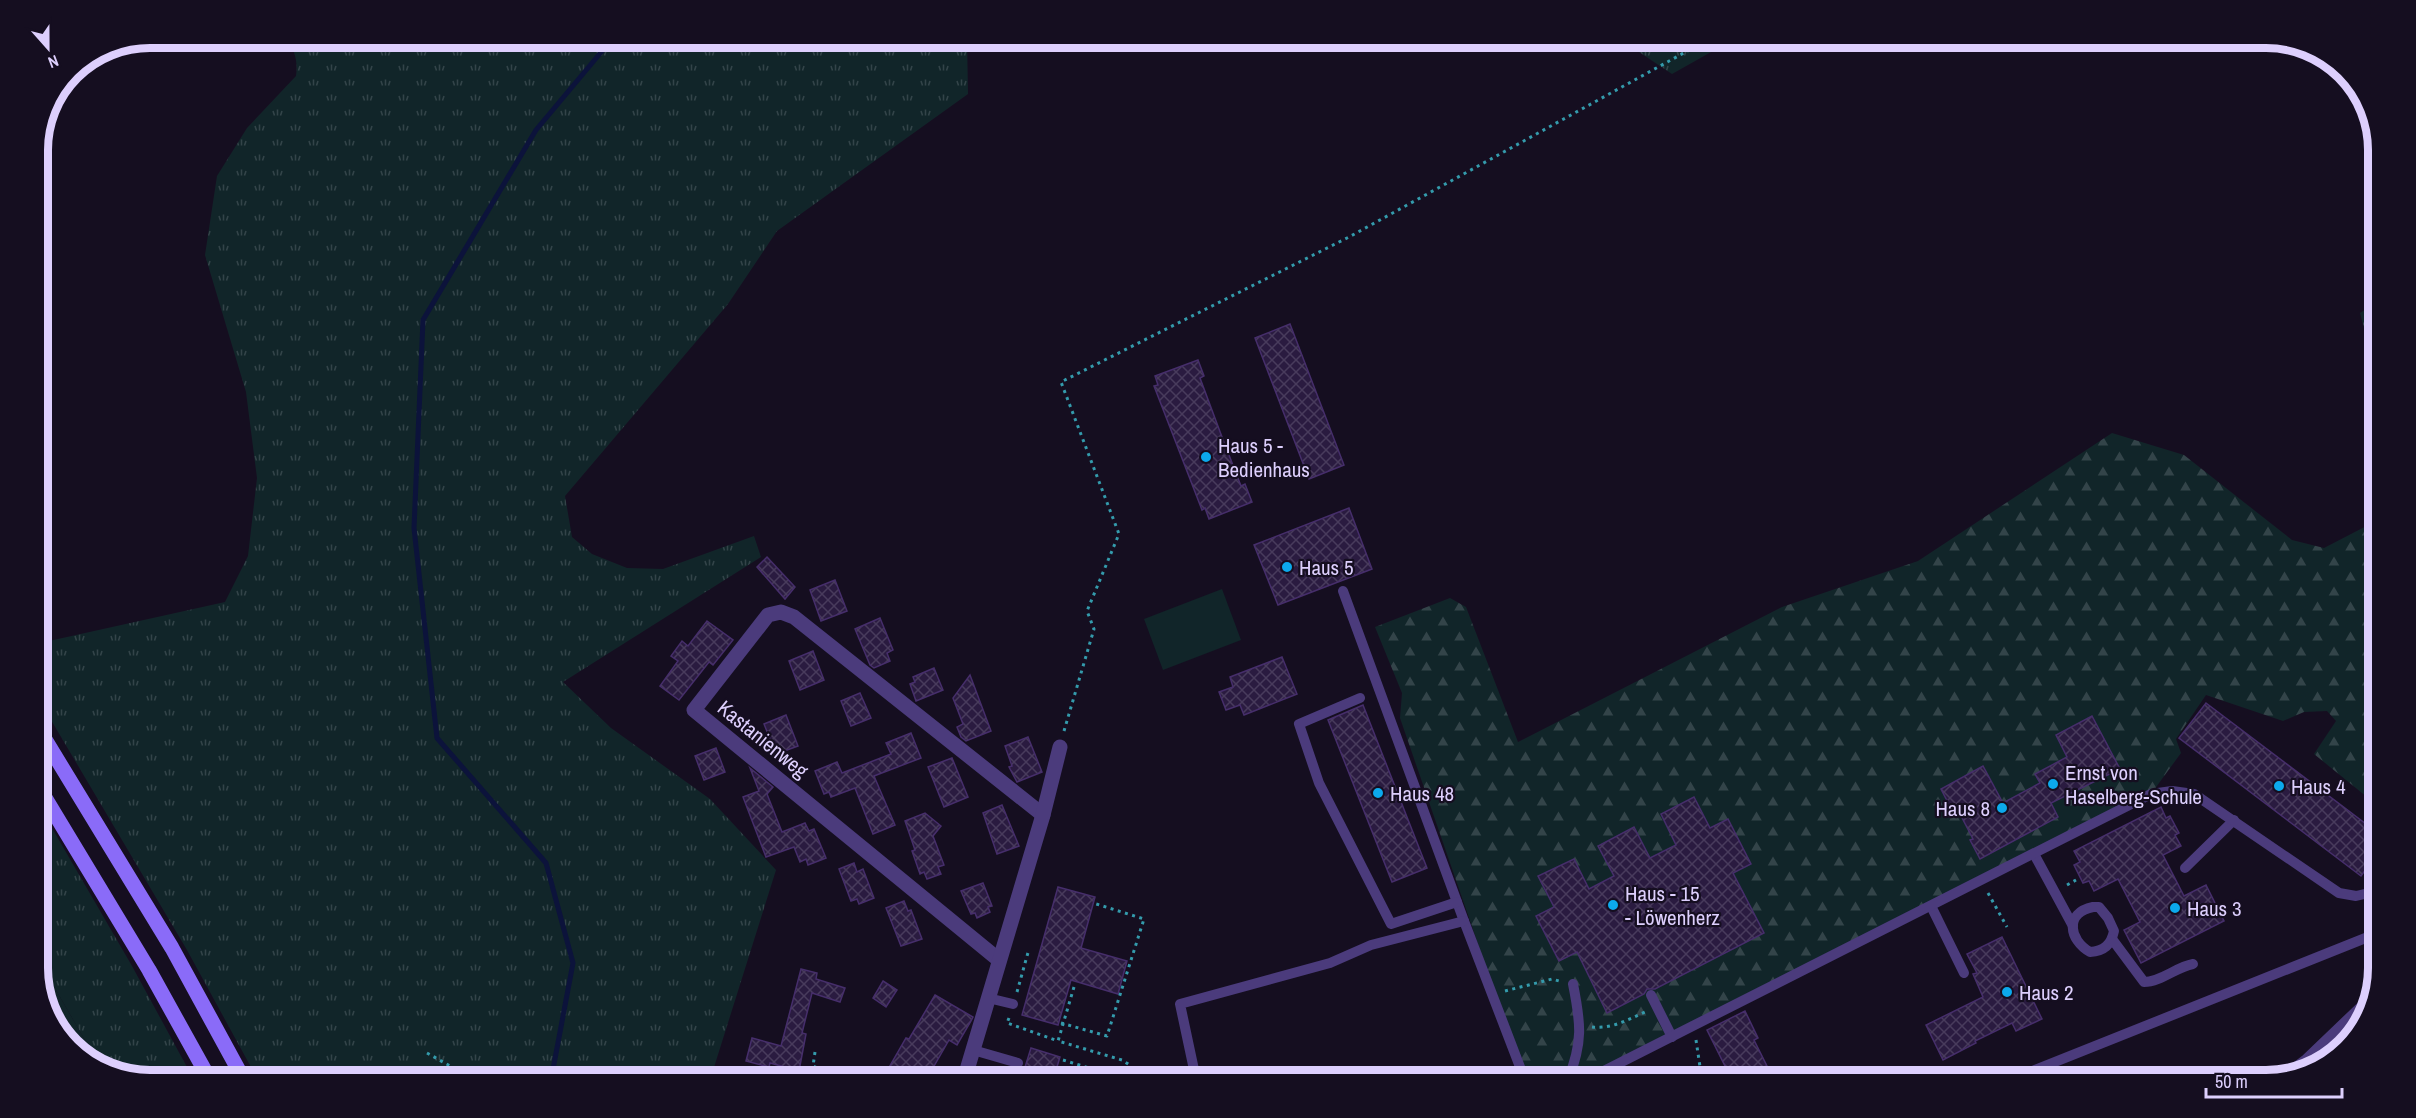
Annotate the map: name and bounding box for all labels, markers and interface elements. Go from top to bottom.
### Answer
north arrow [18,18,78,78]
text: N [45,50,62,74]
place label: Haus 5 - Bedienhaus [1218,431,1310,484]
marker: Haus 5 - Bedienhaus [1199,450,1213,464]
place label: Haus 5 [1299,553,1354,582]
marker: Haus 5 [1280,560,1294,574]
street label: Kastanienweg [711,693,815,785]
place label: Ernst von Haselberg-Schule [2065,758,2202,811]
place label: Haus 4 [2291,772,2346,801]
marker: Ernst von Haselberg-Schule [2046,777,2060,791]
place label: Haus 48 [1390,779,1454,808]
marker: Haus 4 [2272,779,2286,793]
marker: Haus 48 [1371,786,1385,800]
place label: Haus 8 [1935,794,1990,823]
marker: Haus 8 [1995,801,2009,815]
place label: Haus - 15 - Löwenherz [1625,879,1720,932]
place label: Haus 3 [2187,894,2242,923]
marker: Haus - 15 - Löwenherz [1606,898,1620,912]
marker: Haus 3 [2168,901,2182,915]
place label: Haus 2 [2019,978,2074,1007]
marker: Haus 2 [2000,985,2014,999]
scale bar [2206,1061,2342,1099]
text: 50 m [2215,1069,2248,1094]

